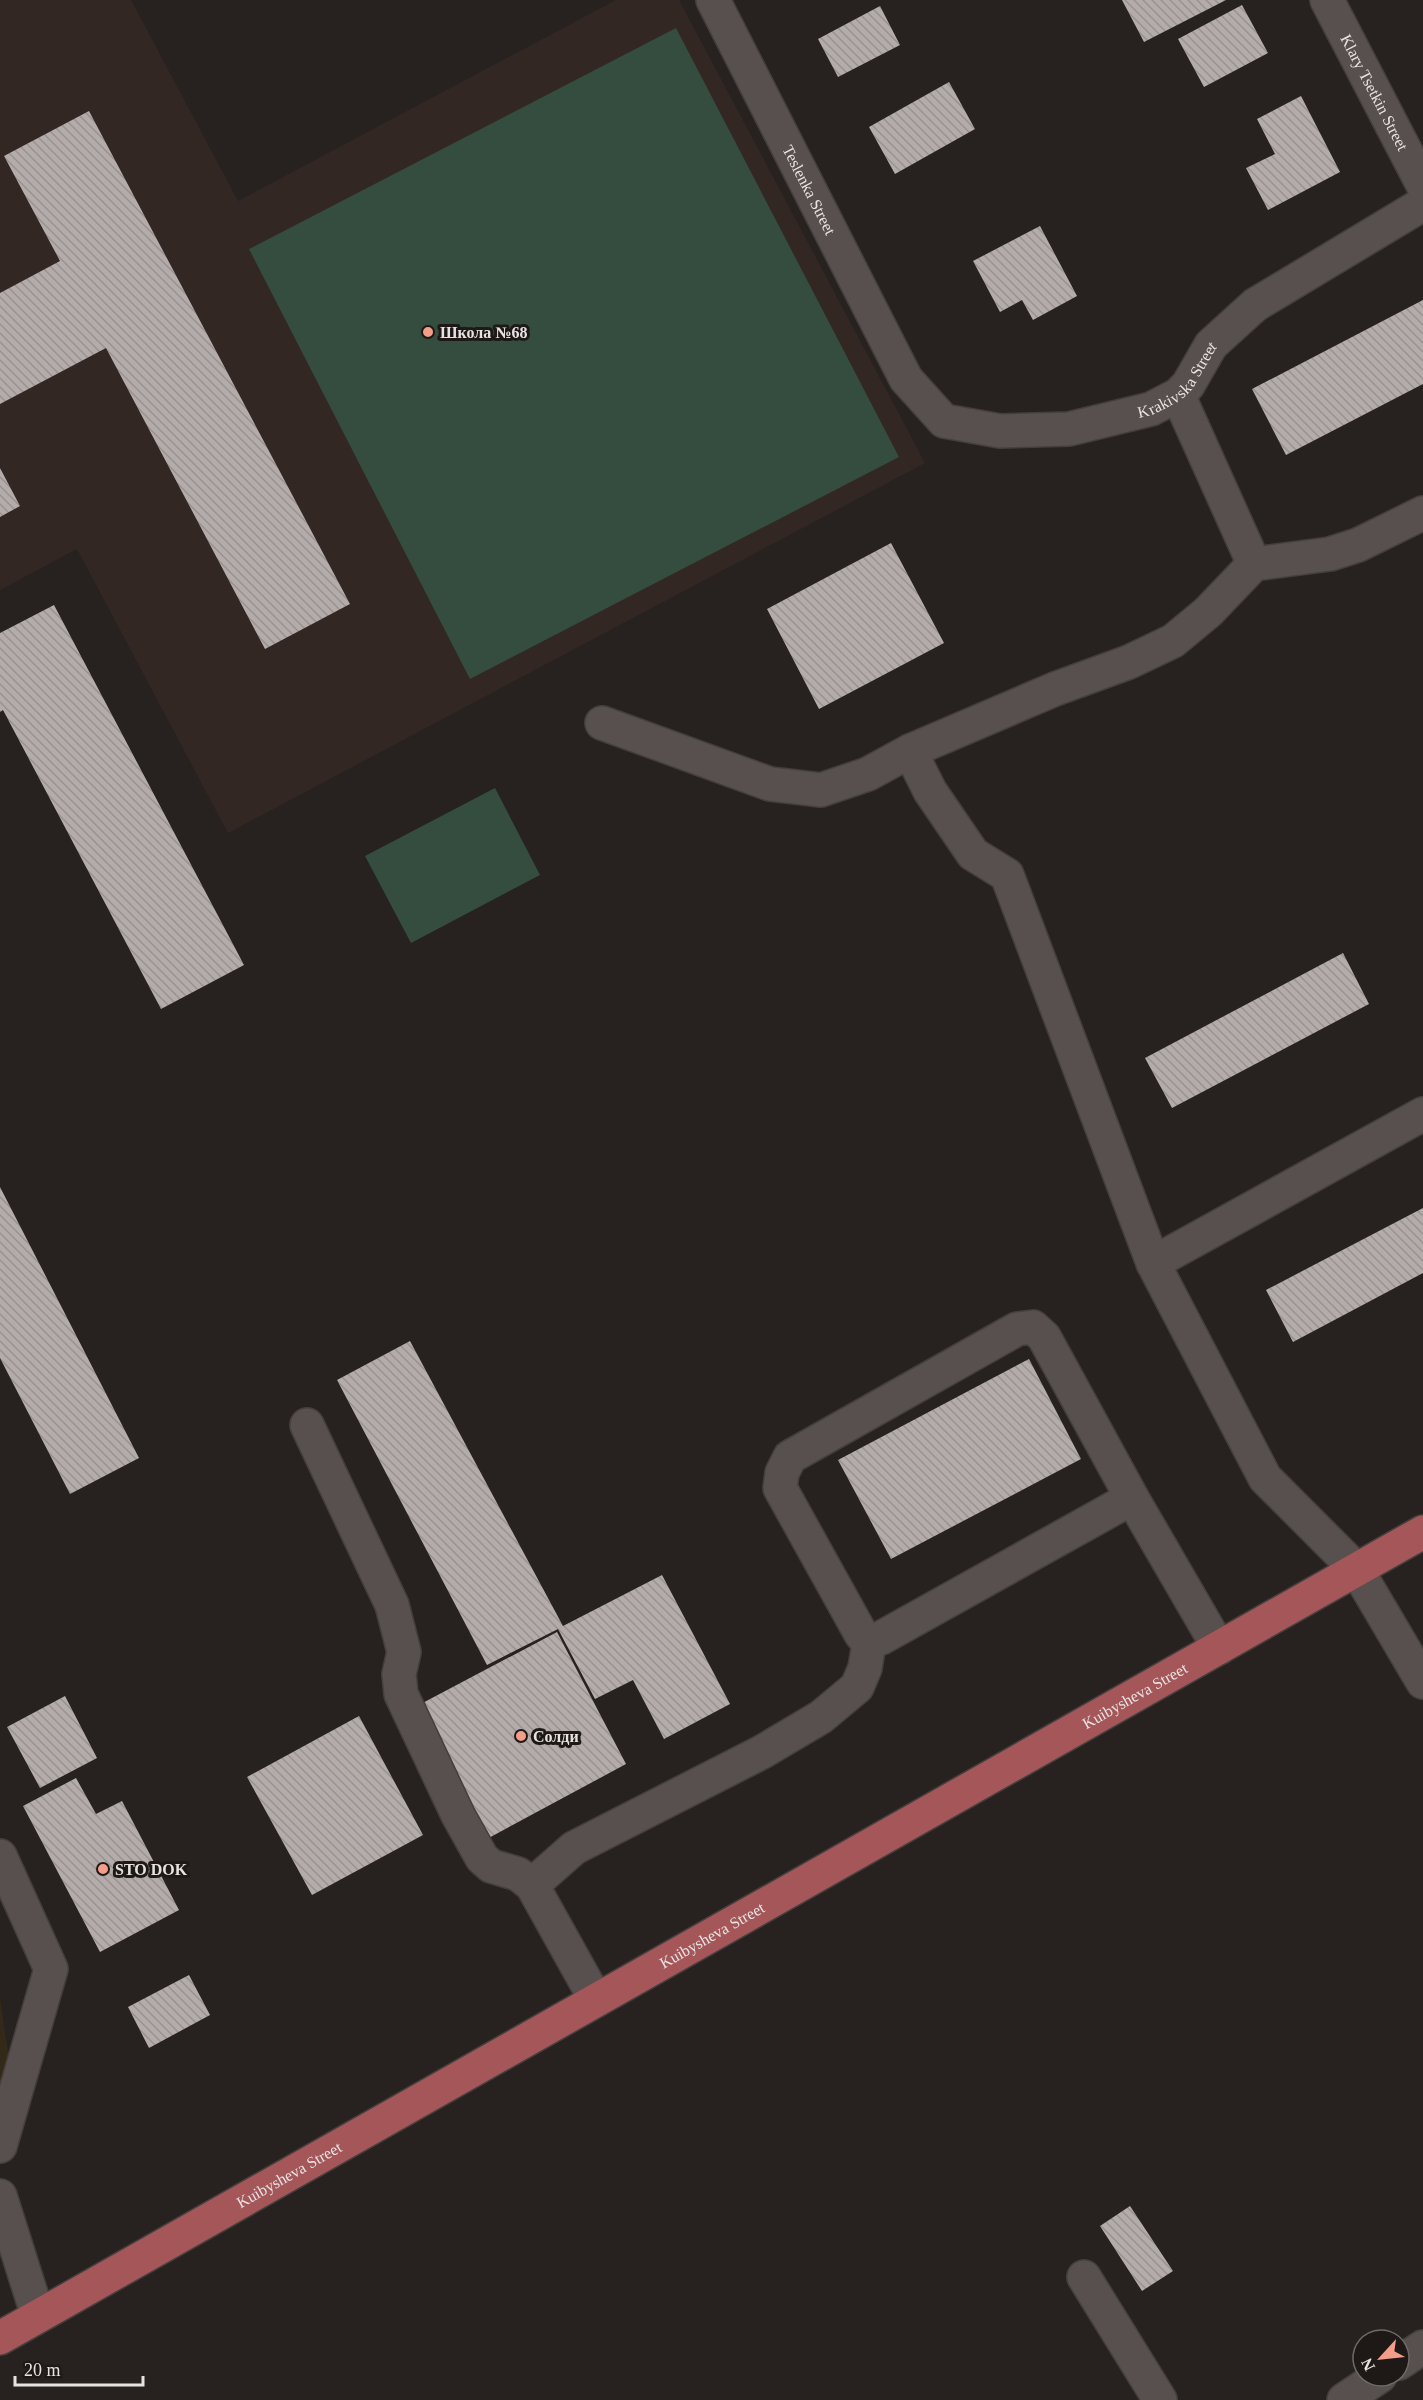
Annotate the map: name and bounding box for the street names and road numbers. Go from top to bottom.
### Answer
street label: Klary Tsetkin Street [1337,32,1412,154]
street label: Teslenka Street [779,142,839,238]
street label: Krakivska Street [1136,337,1219,421]
street label: Kuibysheva Street [1079,1659,1191,1732]
street label: Kuibysheva Street [657,1899,768,1972]
street label: Kuibysheva Street [234,2138,345,2211]

